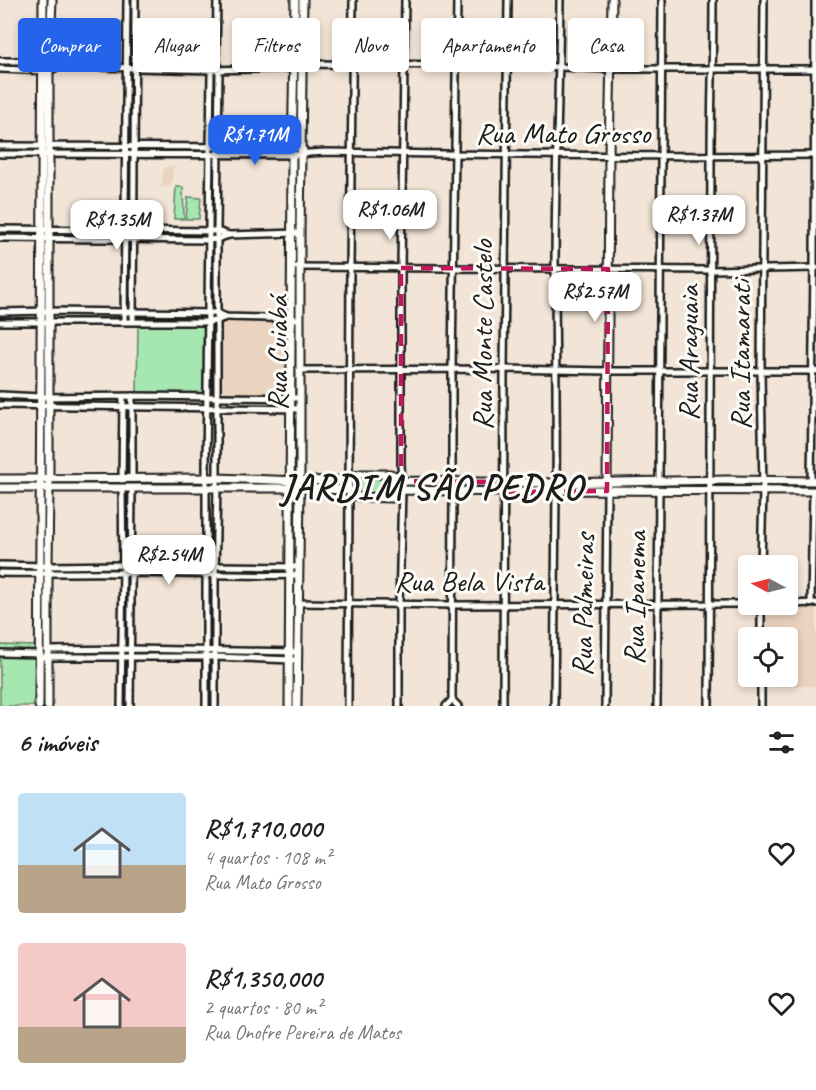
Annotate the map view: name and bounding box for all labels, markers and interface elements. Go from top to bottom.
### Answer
chip: Comprar [18,18,121,72]
chip: Alugar [133,18,220,72]
chip: Filtros [232,18,320,72]
chip: Novo [332,18,409,72]
chip: Apartamento [421,18,556,72]
chip: Casa [568,18,644,72]
street label: Rua Mato Grosso [476,114,652,152]
pin: R$1.71M [200,115,310,166]
text: R$1.71M [222,122,288,147]
pin: R$1.06M [335,190,445,241]
pin: R$1.37M [644,195,754,246]
text: R$1.06M [357,197,423,222]
pin: R$1.35M [62,200,172,251]
text: R$1.37M [666,202,732,227]
text: R$1.35M [84,207,150,232]
street label: Rua Monte Castelo [463,238,501,430]
pin: R$2.57M [540,272,650,323]
street label: Rua Itamarati [721,277,759,430]
text: R$2.57M [562,279,628,304]
street label: Rua Araguaia [669,283,707,421]
street label: Rua Cuiabá [258,293,296,410]
district label: JARDIM SÃO PEDRO [278,464,586,510]
street label: Rua Ipanema [615,529,655,665]
street label: Rua Palmeiras [563,531,603,677]
pin: R$2.54M [114,535,224,586]
text: R$2.54M [136,542,202,567]
north arrow [738,555,798,615]
map controls [738,555,798,687]
street label: Rua Bela Vista [395,562,546,600]
button: locate [738,627,798,687]
text: 6 imóveis [18,726,97,759]
icon: filters [765,726,798,759]
text: R$1,710,000 [204,812,322,845]
icon: home [66,817,138,889]
icon: heart [765,837,798,870]
text: 4 quartos · 108 m² [204,845,331,870]
text: Rua Mato Grosso [204,870,320,895]
text: R$1,350,000 [204,962,322,995]
icon: home [66,967,138,1039]
icon: heart [765,987,798,1020]
text: 2 quartos · 80 m² [204,995,322,1020]
text: Rua Onofre Pereira de Matos [204,1020,401,1045]

